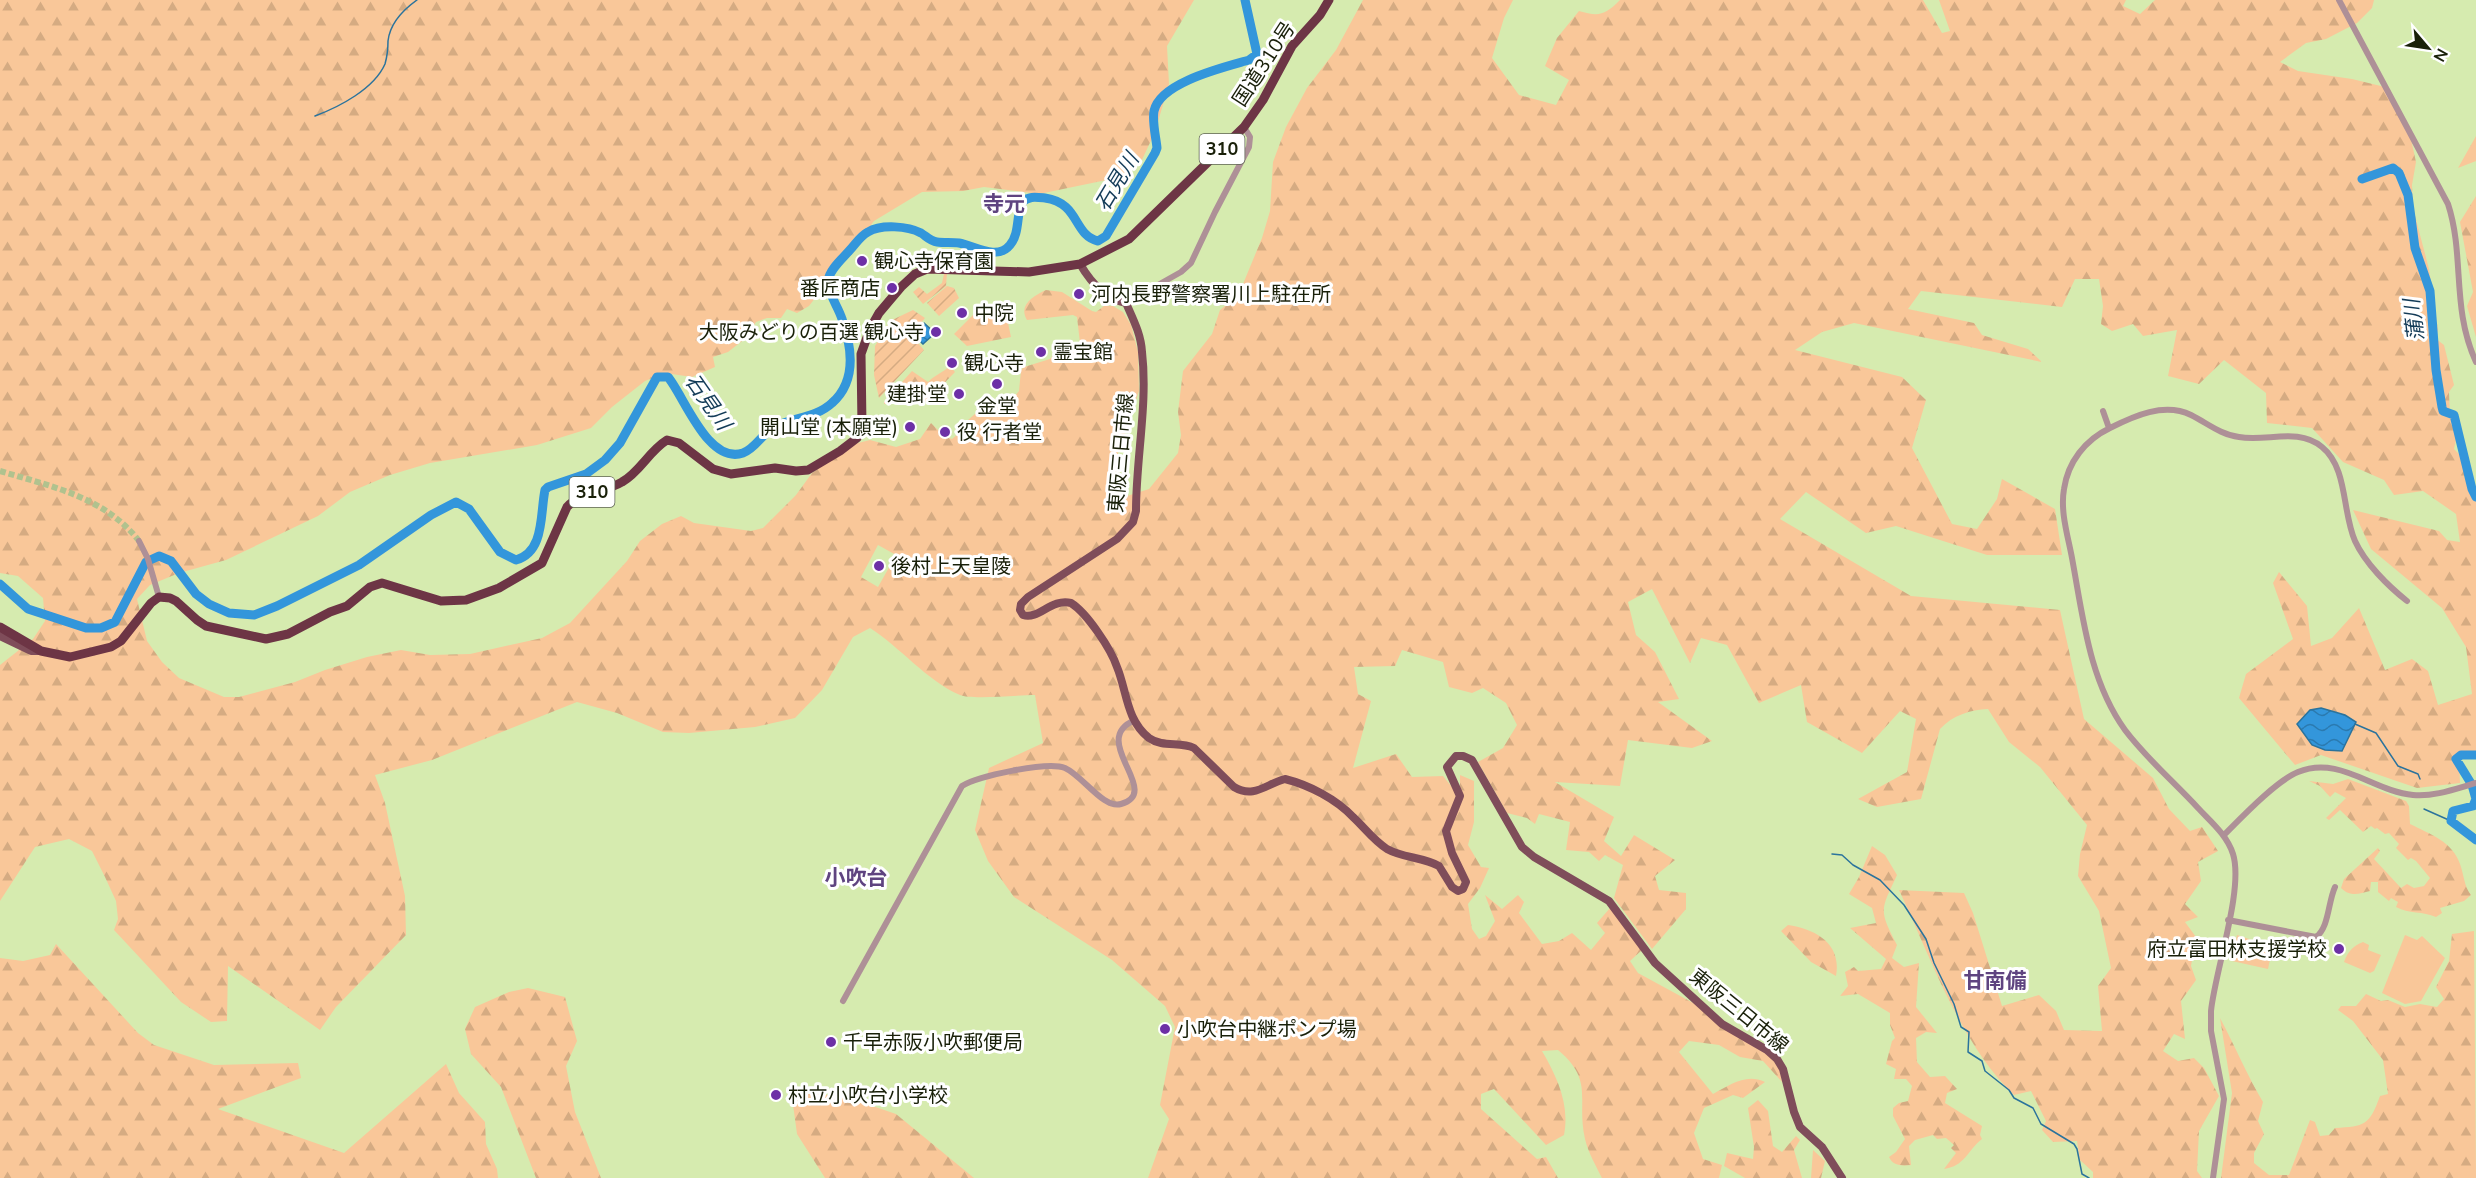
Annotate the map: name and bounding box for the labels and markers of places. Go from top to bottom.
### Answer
place label: 観心寺保育園 [874,248,994,275]
marker: 観心寺保育園 [855,254,869,268]
place label: 番匠商店 [800,275,880,302]
marker: 番匠商店 [885,281,899,295]
place label: 河内長野警察署川上駐在所 [1091,281,1331,308]
marker: 河内長野警察署川上駐在所 [1072,287,1086,301]
place label: 中院 [974,300,1014,327]
marker: 中院 [955,306,969,320]
place label: 大阪みどりの百選 観心寺 [699,319,924,346]
marker: 大阪みどりの百選 観心寺 [929,325,943,339]
place label: 霊宝館 [1053,339,1113,366]
marker: 霊宝館 [1034,345,1048,359]
place label: 観心寺 [964,350,1024,377]
marker: 観心寺 [945,356,959,370]
marker: 金堂 [990,377,1004,391]
place label: 建掛堂 [887,381,947,408]
marker: 建掛堂 [952,387,966,401]
place label: 金堂 [977,393,1017,420]
place label: 開山堂 (本願堂) [760,414,898,441]
place label: 役 行者堂 [957,419,1042,446]
marker: 開山堂 (本願堂) [903,420,917,434]
marker: 役 行者堂 [938,425,952,439]
place label: 後村上天皇陵 [891,553,1011,580]
marker: 後村上天皇陵 [872,559,886,573]
place label: 府立富田林支援学校 [2147,936,2327,963]
marker: 府立富田林支援学校 [2332,942,2346,956]
place label: 小吹台中継ポンプ場 [1177,1016,1356,1043]
marker: 小吹台中継ポンプ場 [1158,1022,1172,1036]
place label: 千早赤阪小吹郵便局 [843,1029,1023,1056]
marker: 千早赤阪小吹郵便局 [824,1035,838,1049]
place label: 村立小吹台小学校 [788,1082,948,1109]
marker: 村立小吹台小学校 [769,1088,783,1102]

